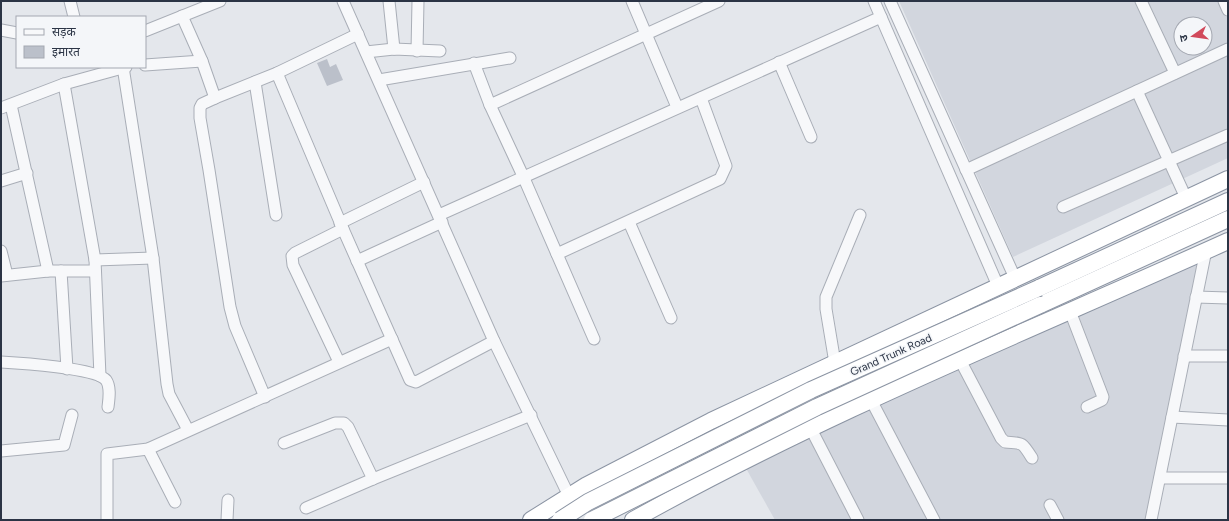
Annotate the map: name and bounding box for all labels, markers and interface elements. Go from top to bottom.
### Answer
legend [16,16,146,68]
north arrow [1173,16,1213,56]
text: सड़क [52,25,77,39]
text: उ [1177,33,1191,43]
text: इमारत [52,45,81,59]
street label: Grand Trunk Road [848,331,934,379]

